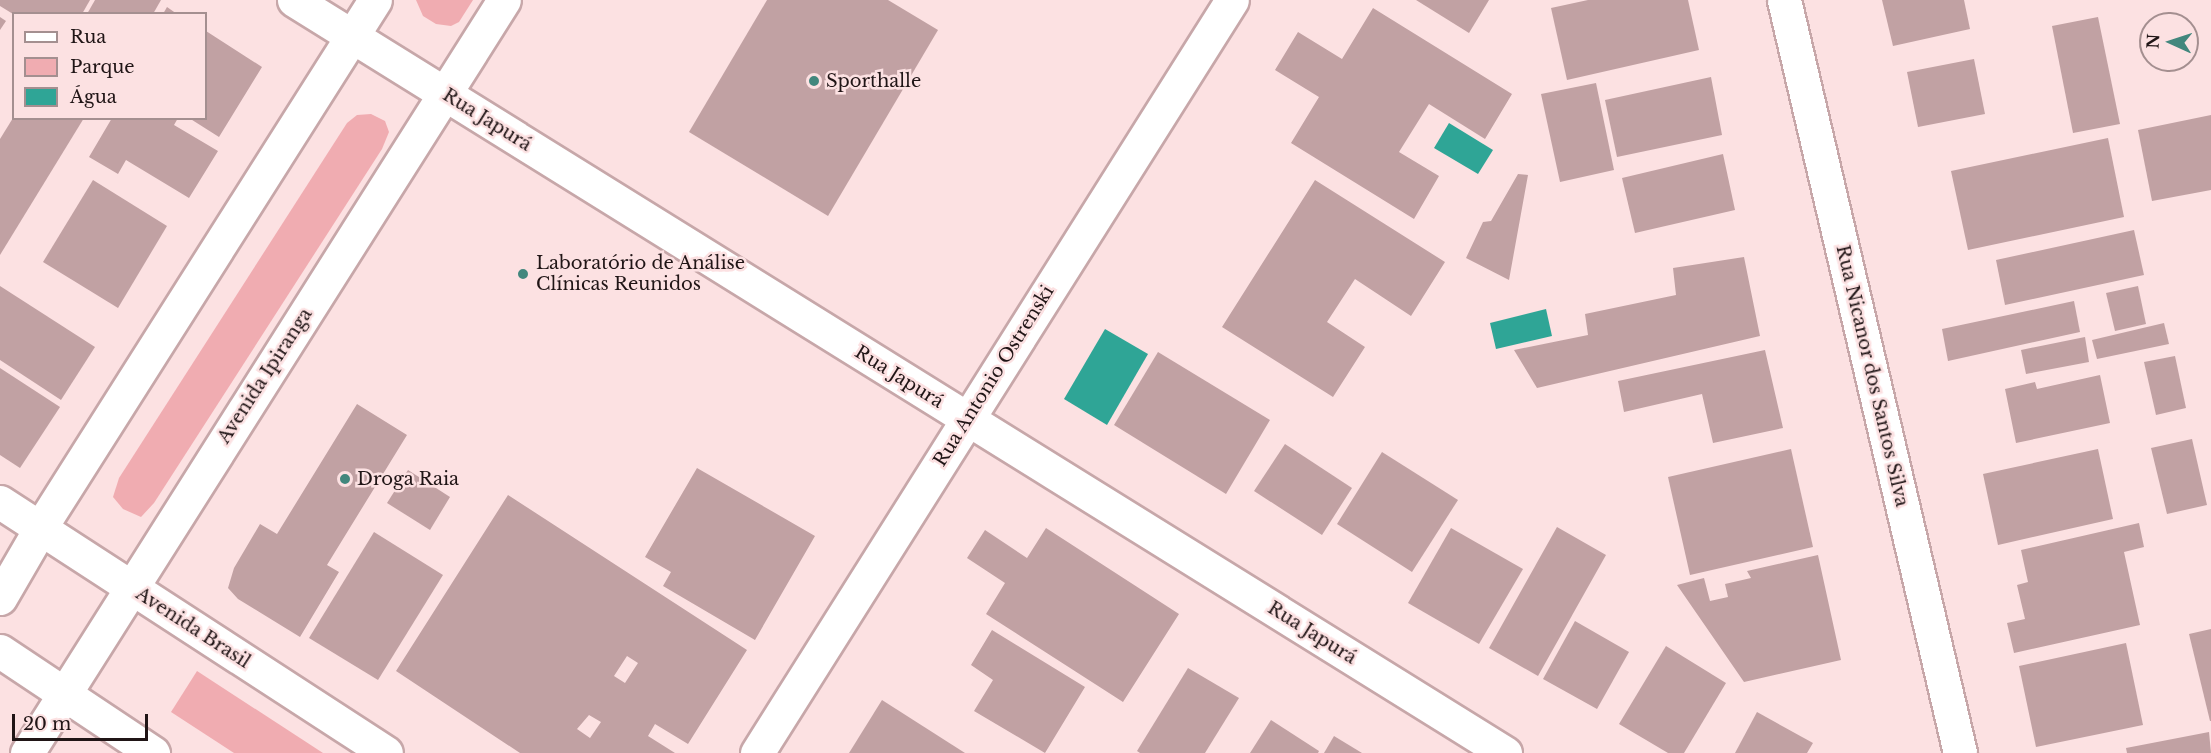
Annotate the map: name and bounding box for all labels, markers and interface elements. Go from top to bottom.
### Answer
legend [12,12,207,120]
north arrow [2139,12,2199,72]
text: Rua [70,26,106,48]
text: N [2143,33,2163,49]
text: Parque [70,56,135,78]
place label: Sporthalle [826,70,921,92]
marker: Sporthalle [807,74,821,88]
street label: Rua Japurá [439,84,535,156]
text: Água [70,86,117,108]
street label: Rua Nicanor dos Santos Silva [1831,243,1913,509]
place label: Laboratório de Análise Clínicas Reunidos [536,253,746,296]
marker: Laboratório de Análise Clínicas Reunidos [514,265,532,283]
street label: Rua Antonio Ostrenski [929,281,1059,471]
street label: Avenida Ipiranga [213,304,317,448]
street label: Rua Japurá [851,341,947,413]
place label: Droga Raia [357,468,459,490]
marker: Droga Raia [338,472,352,486]
street label: Avenida Brasil [132,583,254,673]
street label: Rua Japurá [1264,597,1360,669]
scale bar [15,702,152,740]
text: 20 m [23,713,71,735]

